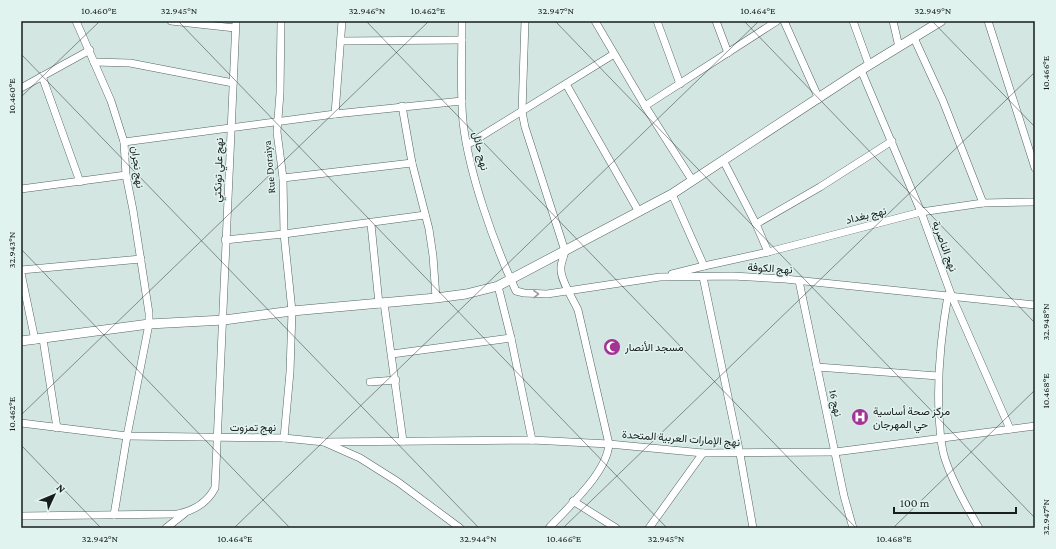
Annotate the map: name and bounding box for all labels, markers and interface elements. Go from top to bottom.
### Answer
text: 10.460°E [81,5,117,16]
text: 32.945°N [161,5,198,16]
text: 32.946°N [349,5,386,16]
text: 10.462°E [411,5,446,16]
text: 32.947°N [538,5,575,16]
text: 10.464°E [741,5,776,16]
text: 32.949°N [915,5,952,16]
text: 10.466°E [1040,55,1051,90]
text: 10.460°E [6,78,17,114]
street label: نهج حائل [469,131,491,172]
street label: نهج علي تونكتي [211,137,229,203]
street label: Rue Doraiya [261,140,278,194]
street label: نهج نجران [127,145,147,189]
street label: نهج بغداد [844,204,888,228]
street label: نهج الناصرية [928,219,960,274]
text: 32.943°N [6,231,17,268]
street label: نهج الكوفة [747,260,793,278]
one-way arrow [533,290,539,298]
text: 32.948°N [1040,303,1051,341]
mosque icon: مسجد الأنصار [602,337,622,357]
place label: مسجد الأنصار [624,341,684,354]
text: 10.468°E [1040,373,1051,409]
street label: نهج 16 [825,388,845,418]
text: 10.462°E [6,396,17,431]
place label: مركز صحة أساسية حي المهرجان [873,405,950,434]
hospital icon: مركز صحة أساسية حي المهرجان [850,407,870,427]
street label: نهج تمزوت [230,421,276,435]
street label: نهج الإمارات العربية المتحدة [621,428,741,450]
north arrow [34,475,74,515]
text: N [54,481,68,495]
scale bar [894,489,1016,515]
text: 100 m [900,496,930,510]
text: 32.947°N [1040,498,1051,535]
text: 32.942°N [82,533,119,544]
text: 10.464°E [218,533,253,544]
text: 32.944°N [460,533,497,544]
text: 10.466°E [547,533,582,544]
text: 32.945°N [648,533,685,544]
text: 10.468°E [876,533,912,544]

